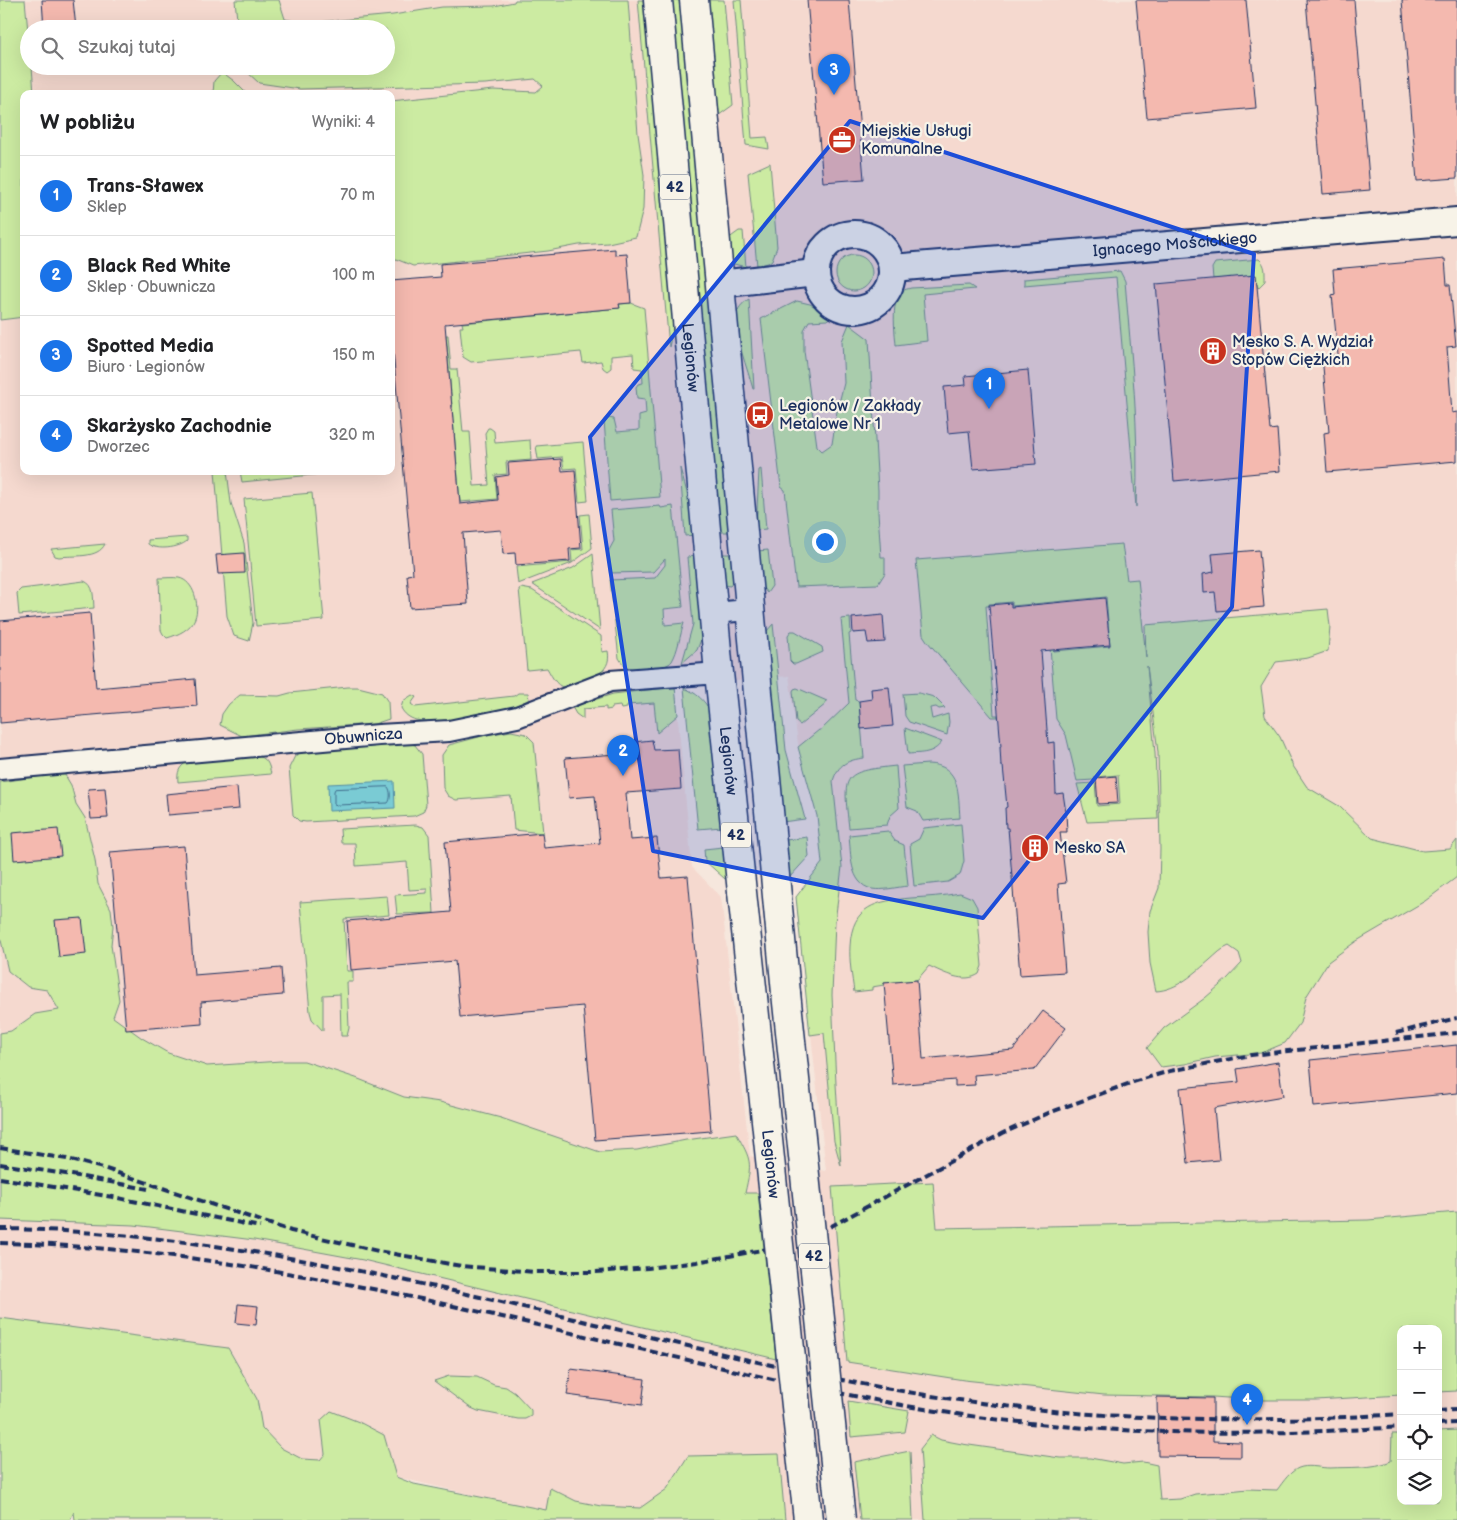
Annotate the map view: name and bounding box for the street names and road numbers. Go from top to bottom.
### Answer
road number: 42 [660,174,690,200]
street label: Ignacego Mościckiego [1092,228,1258,261]
street label: Legionów [678,322,703,393]
street label: Obuwnicza [324,724,403,749]
street label: Legionów [715,725,741,796]
road number: 42 [721,822,751,848]
street label: Legionów [758,1129,784,1200]
road number: 42 [799,1244,829,1268]

